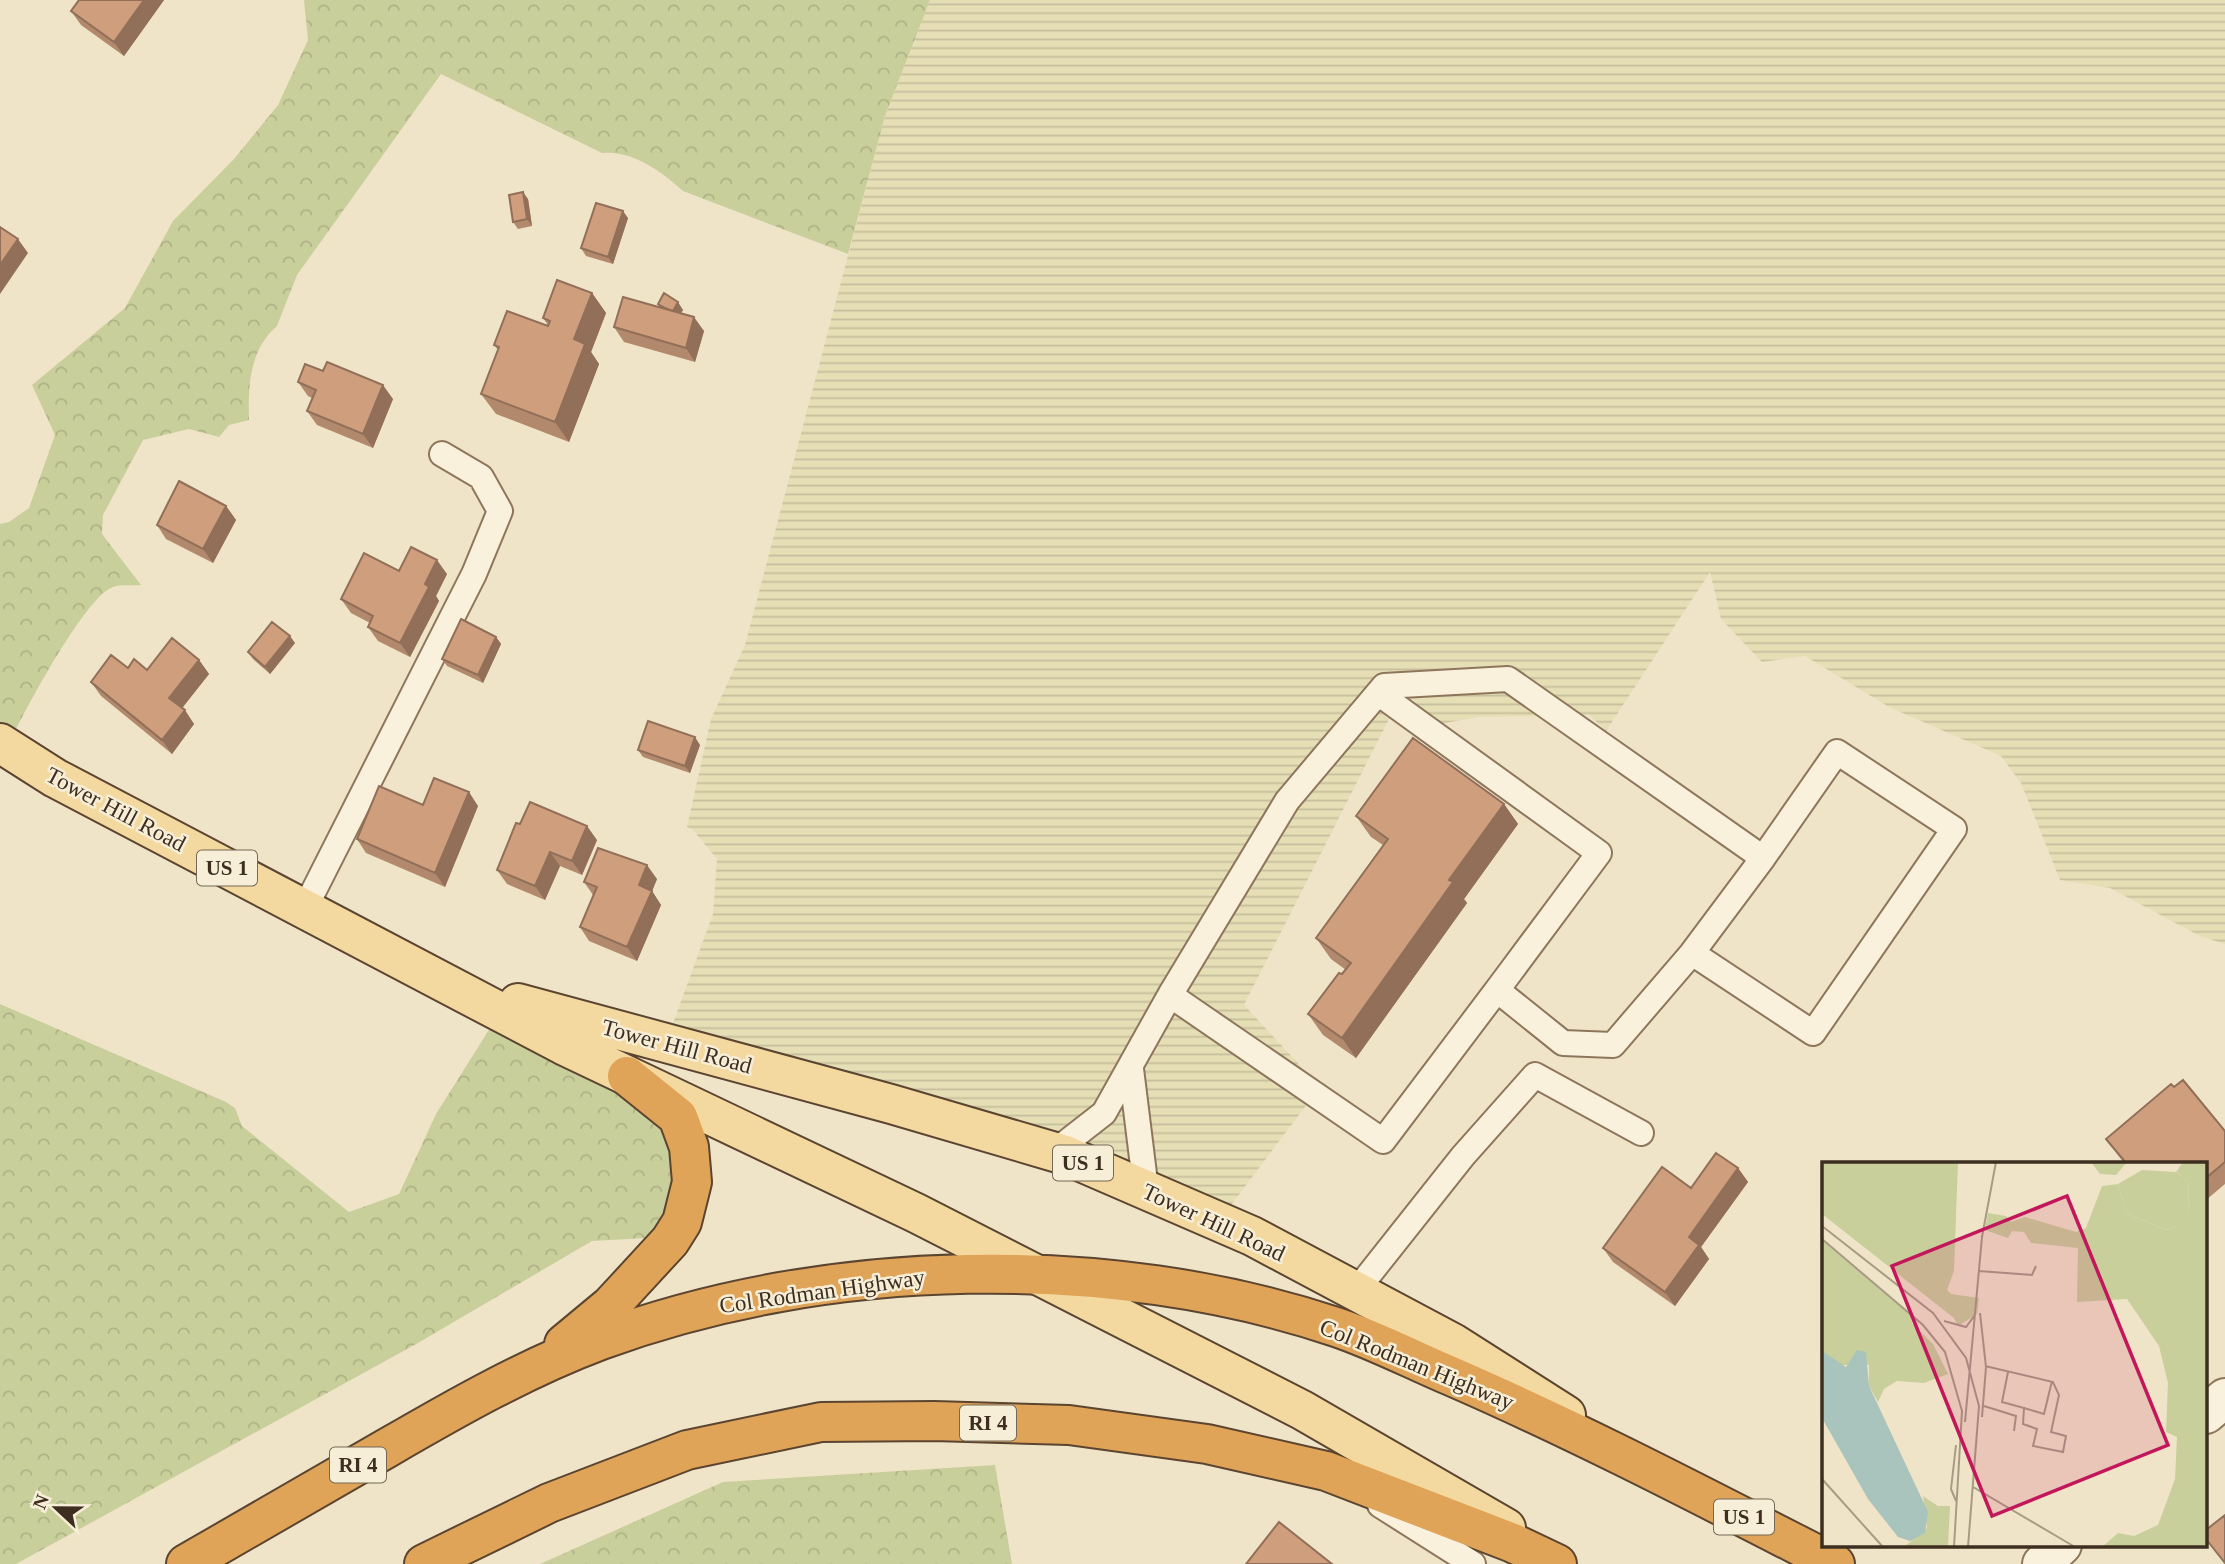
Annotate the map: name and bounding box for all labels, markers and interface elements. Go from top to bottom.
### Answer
street label: Tower Hill Road [42,762,190,857]
road number: US 1 [197,850,257,886]
street label: Tower Hill Road [599,1014,755,1079]
road number: US 1 [1053,1146,1113,1180]
inset map [1822,1162,2208,1546]
street label: Tower Hill Road [1139,1179,1289,1267]
street label: Col Rodman Highway [718,1265,927,1318]
street label: Col Rodman Highway [1316,1314,1518,1415]
road number: RI 4 [960,1406,1016,1440]
road number: RI 4 [330,1448,386,1482]
north arrow [21,1473,91,1543]
text: N [28,1491,53,1512]
road number: US 1 [1714,1500,1774,1534]

